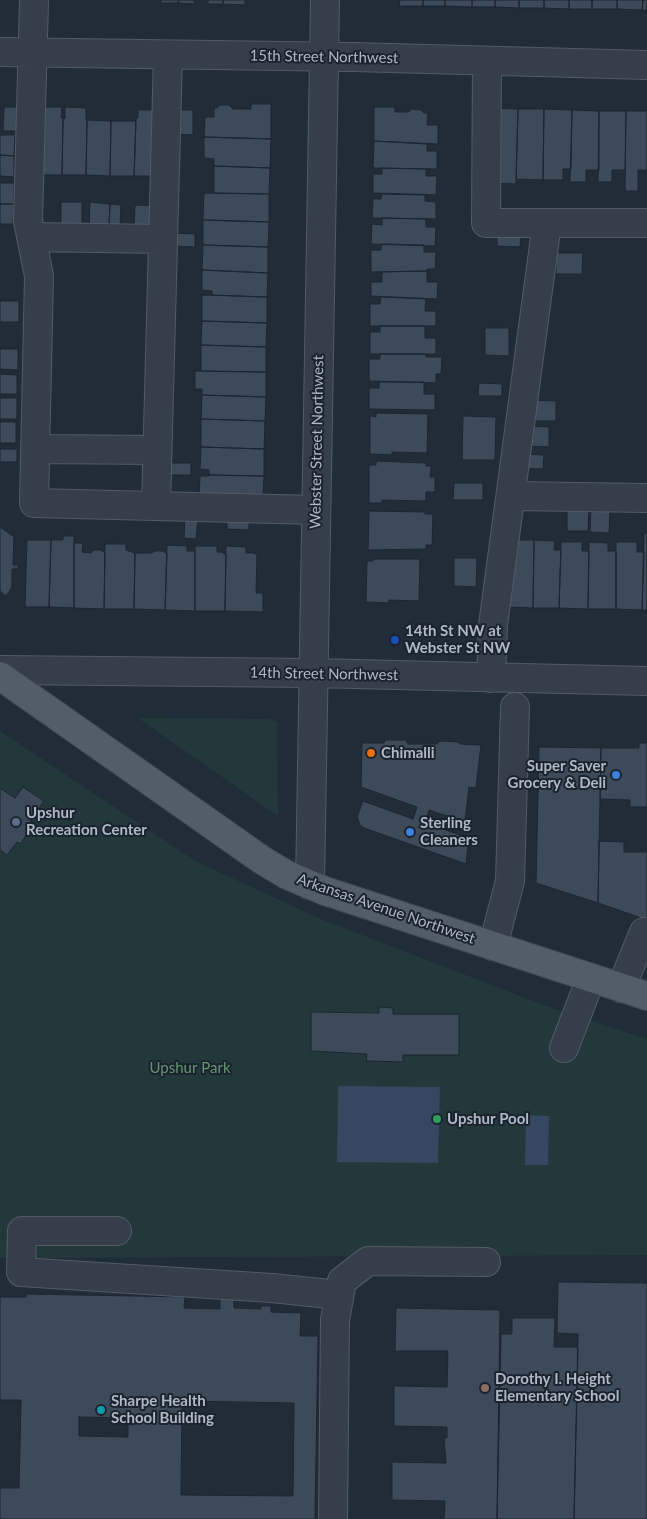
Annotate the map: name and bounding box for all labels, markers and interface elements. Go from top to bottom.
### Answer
street label: 15th Street Northwest [250,47,398,67]
street label: Webster Street Northwest [306,355,328,529]
place label: 14th St NW at Webster St NW [405,622,510,657]
marker: 14th St NW at Webster St NW [389,634,401,646]
street label: 14th Street Northwest [250,664,398,684]
place label: Chimalli [381,744,435,762]
marker: Chimalli [365,747,377,759]
place label: Super Saver Grocery & Deli [508,757,606,792]
marker: Super Saver Grocery & Deli [610,769,622,781]
place label: Upshur Recreation Center [26,804,147,839]
place label: Sterling Cleaners [420,814,478,849]
marker: Upshur Recreation Center [10,816,22,828]
marker: Sterling Cleaners [404,826,416,838]
street label: Arkansas Avenue Northwest [295,870,477,948]
park label: Upshur Park [149,1059,231,1077]
place label: Upshur Pool [447,1110,529,1128]
marker: Upshur Pool [431,1113,443,1125]
place label: Dorothy I. Height Elementary School [495,1370,619,1405]
marker: Dorothy I. Height Elementary School [479,1382,491,1394]
place label: Sharpe Health School Building [111,1392,214,1427]
marker: Sharpe Health School Building [95,1404,107,1416]

